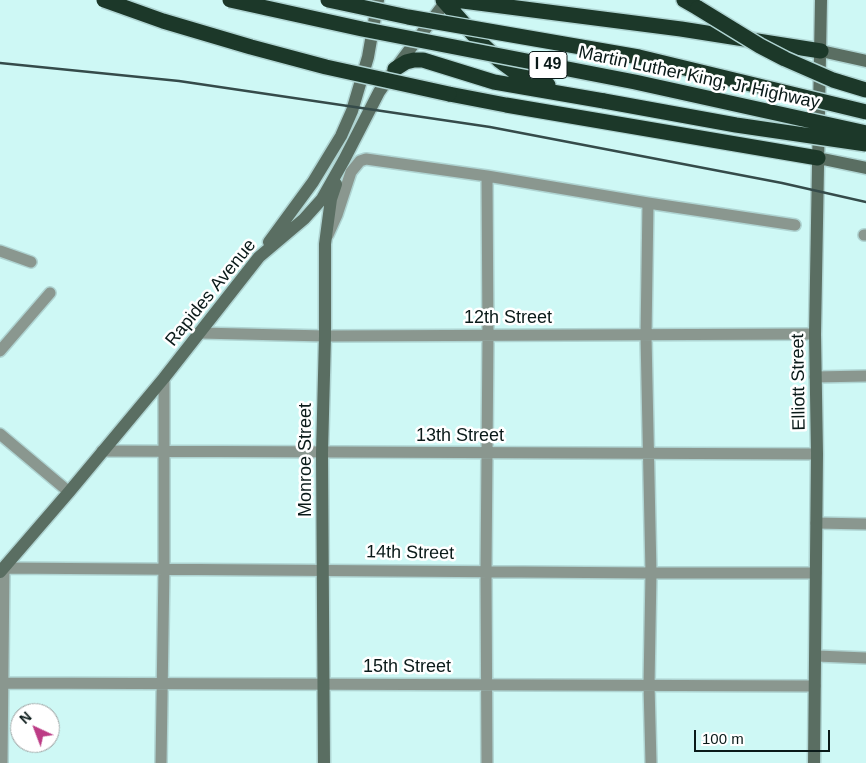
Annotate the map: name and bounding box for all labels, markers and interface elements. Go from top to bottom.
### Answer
street label: Martin Luther King, Jr Highway [576,42,822,114]
road number: I 49 [529,52,567,78]
street label: Rapides Avenue [161,235,261,351]
street label: 12th Street [464,307,552,329]
street label: Elliott Street [787,333,811,431]
street label: Monroe Street [295,403,317,517]
street label: 13th Street [416,425,504,447]
street label: 14th Street [366,541,454,565]
street label: 15th Street [363,656,451,678]
north arrow [10,703,60,753]
text: N [16,708,35,727]
scale bar [696,720,832,752]
text: 100 m [702,730,744,747]

